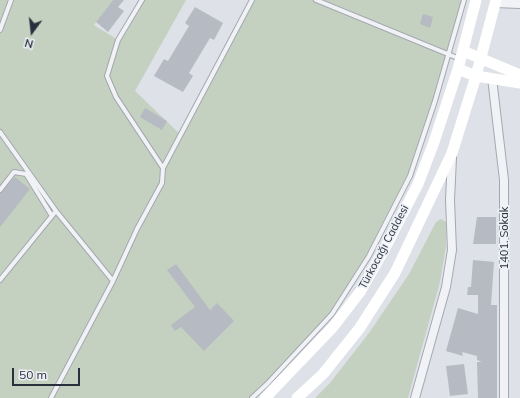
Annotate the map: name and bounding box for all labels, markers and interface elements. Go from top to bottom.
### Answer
north arrow [12,12,52,52]
text: N [23,36,35,51]
street label: Türkocağı Caddesi [356,203,412,291]
street label: 1401. Sokak [498,207,512,269]
scale bar [14,360,82,386]
text: 50 m [19,367,47,382]

